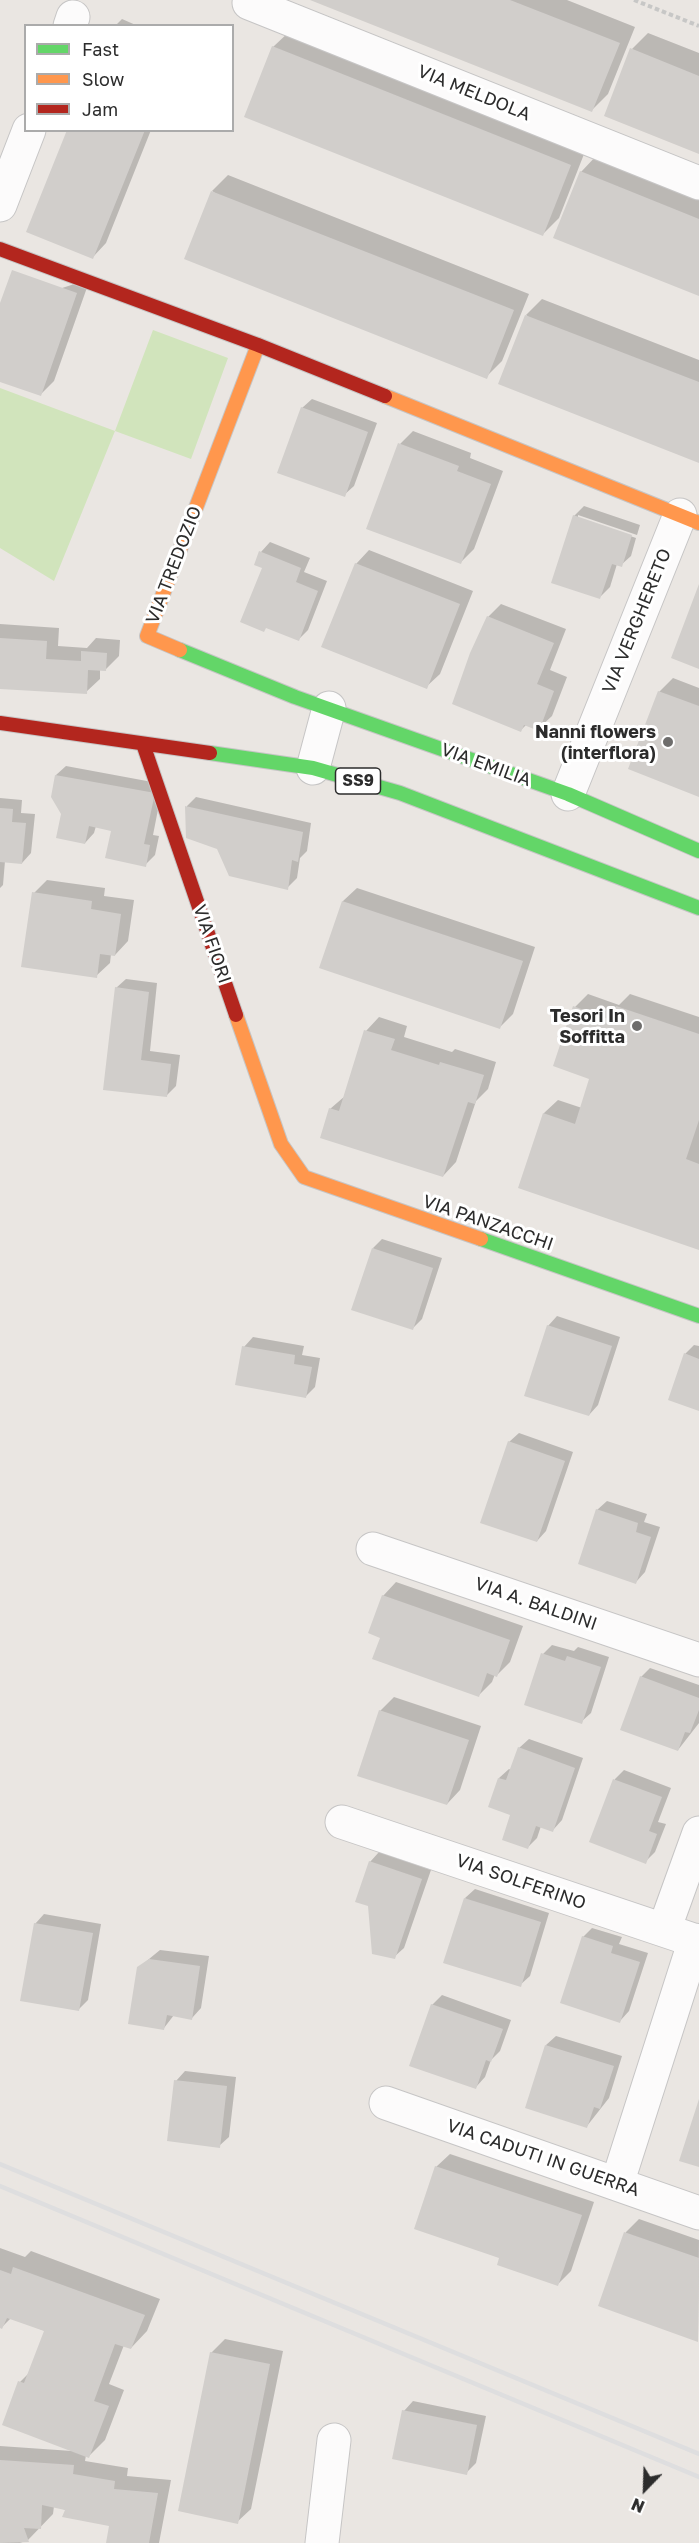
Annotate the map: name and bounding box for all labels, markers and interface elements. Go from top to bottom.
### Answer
legend [24,24,234,132]
text: Fast [82,38,119,60]
street label: VIA MELDOLA [414,61,534,125]
text: Slow [82,68,124,90]
text: Jam [82,98,118,120]
street label: VIA TREDOZIO [142,503,206,627]
street label: VIA VERGHERETO [598,545,676,697]
place label: Nanni flowers (interflora) [535,721,656,764]
marker: Nanni flowers (interflora) [661,735,675,749]
street label: VIA EMILIA [438,739,534,791]
road number: SS9 [336,768,380,794]
street label: VIA FIORI [188,902,236,986]
place label: Tesori In Soffitta [550,1005,625,1048]
marker: Tesori In Soffitta [630,1019,644,1033]
street label: VIA PANZACCHI [420,1191,556,1255]
street label: VIA A. BALDINI [472,1573,600,1635]
street label: VIA SOLFERINO [453,1850,589,1914]
street label: VIA CADUTI IN GUERRA [444,2115,642,2201]
north arrow [615,2459,675,2519]
text: N [628,2494,647,2517]

